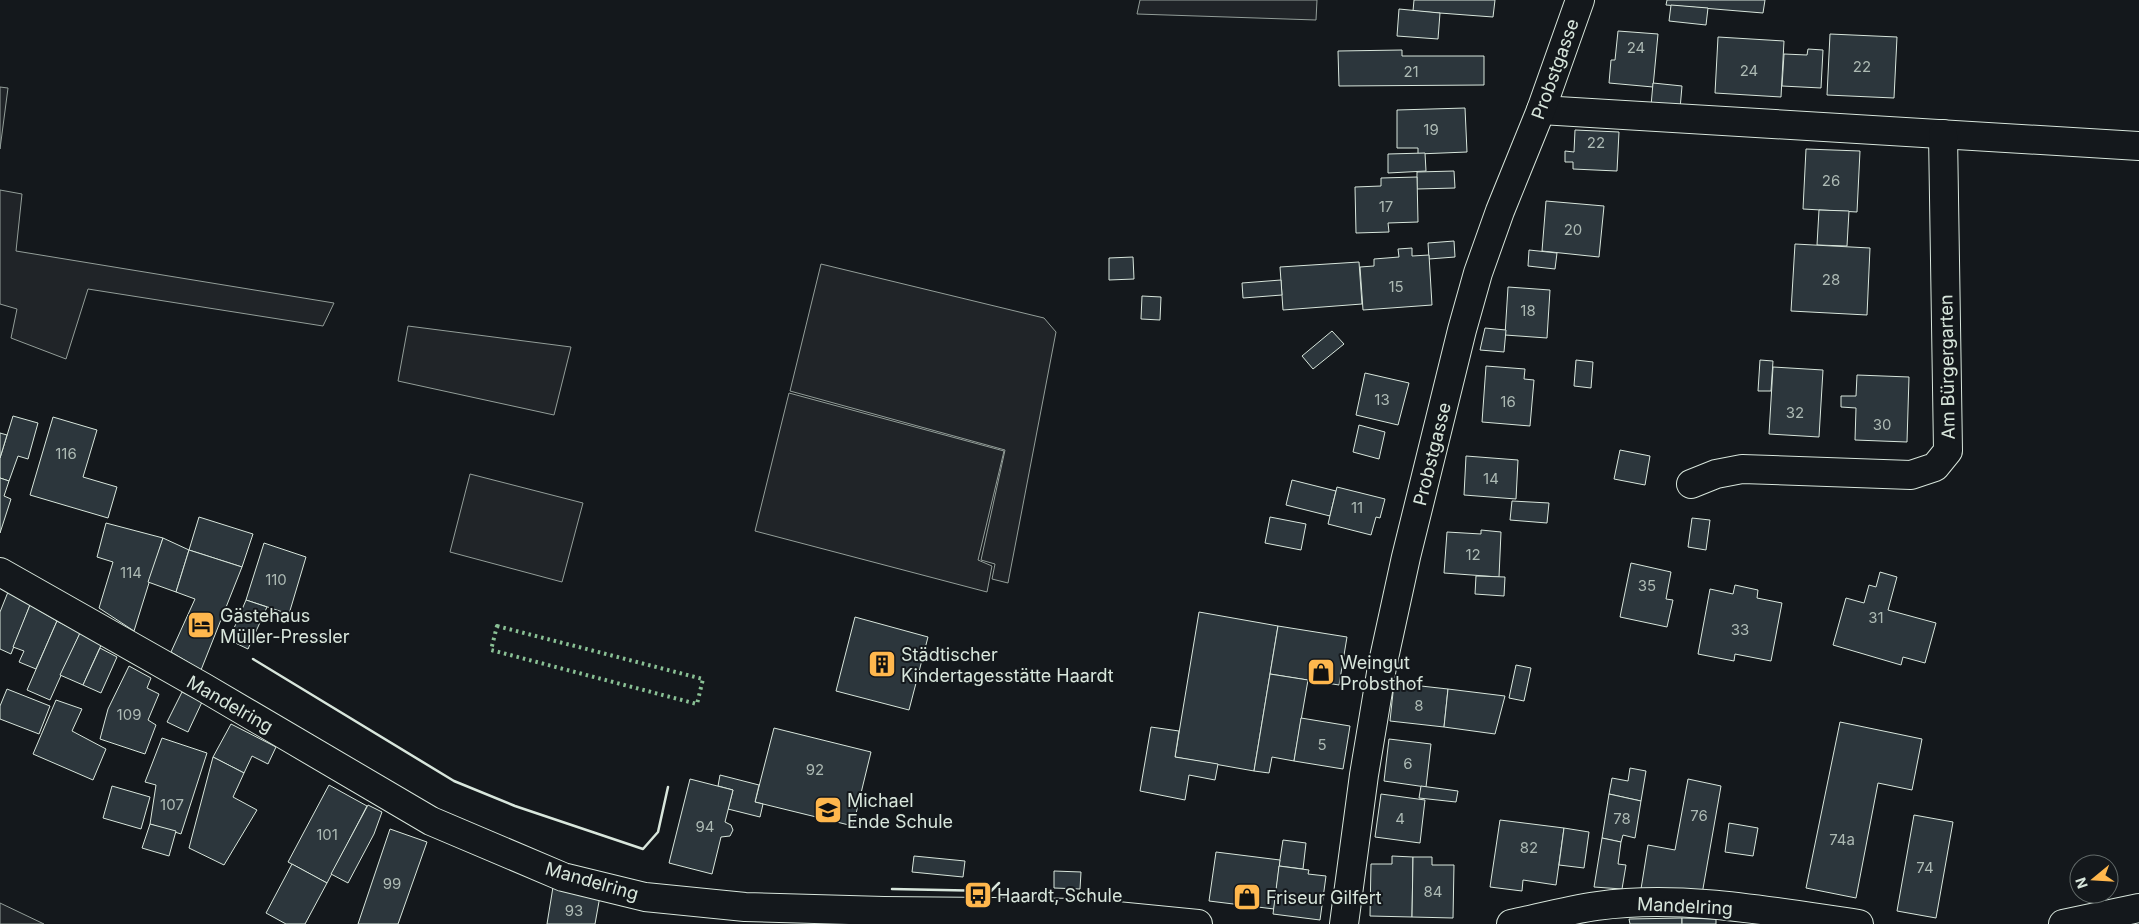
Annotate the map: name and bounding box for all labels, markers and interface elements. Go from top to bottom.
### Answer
street label: Probstgasse [1527,16,1583,122]
house number: 24 [1627,38,1645,57]
house number: 22 [1853,57,1871,76]
house number: 24 [1740,61,1758,80]
house number: 21 [1403,62,1419,81]
house number: 19 [1423,120,1439,139]
house number: 22 [1587,133,1605,152]
house number: 26 [1822,171,1840,190]
house number: 17 [1379,197,1393,216]
house number: 20 [1564,220,1582,239]
house number: 28 [1822,270,1840,289]
house number: 15 [1388,277,1404,296]
street label: Am Bürgergarten [1935,294,1959,440]
house number: 18 [1520,301,1536,320]
house number: 13 [1374,390,1390,409]
house number: 16 [1500,392,1516,411]
street label: Probstgasse [1409,400,1455,508]
house number: 32 [1786,403,1804,422]
house number: 30 [1873,415,1891,434]
house number: 116 [55,444,77,463]
house number: 14 [1483,469,1499,488]
house number: 11 [1351,498,1363,517]
house number: 12 [1465,545,1481,564]
house number: 114 [120,563,142,582]
house number: 110 [265,570,287,589]
house number: 35 [1638,576,1656,595]
place label: Gästehaus Müller-Pressler [220,605,350,647]
house number: 31 [1868,608,1884,627]
hotel icon: Gästehaus Müller-Pressler [186,610,216,640]
house number: 33 [1731,620,1749,639]
place label: Städtischer Kindertagesstätte Haardt [901,644,1114,686]
building icon: Städtischer Kindertagesstätte Haardt [867,649,897,679]
place label: Weingut Probsthof [1340,652,1424,694]
shop icon: Weingut Probsthof [1306,657,1336,687]
street label: Mandelring [183,671,277,737]
house number: 8 [1414,696,1424,715]
house number: 109 [117,705,141,724]
house number: 5 [1317,735,1327,754]
house number: 6 [1403,754,1413,773]
house number: 92 [806,760,824,779]
place label: Michael Ende Schule [847,790,953,832]
house number: 107 [160,795,184,814]
school or university icon: Michael Ende Schule [813,795,843,825]
house number: 76 [1690,806,1708,825]
house number: 4 [1395,809,1405,828]
house number: 78 [1613,809,1631,828]
house number: 94 [696,817,715,836]
house number: 101 [316,825,338,844]
house number: 74a [1829,830,1855,849]
house number: 82 [1520,838,1538,857]
north arrow [2069,854,2119,904]
street label: Mandelring [543,858,641,904]
house number: 74 [1916,858,1934,877]
house number: 99 [383,874,401,893]
text: N [2071,875,2091,891]
bus stop icon: Haardt, Schule [963,880,993,910]
shop icon: Friseur Gilfert [1232,882,1262,912]
house number: 84 [1424,882,1442,901]
place label: Haardt, Schule [997,885,1122,906]
place label: Friseur Gilfert [1266,887,1382,908]
street label: Mandelring [1637,893,1733,919]
house number: 93 [565,901,583,920]

